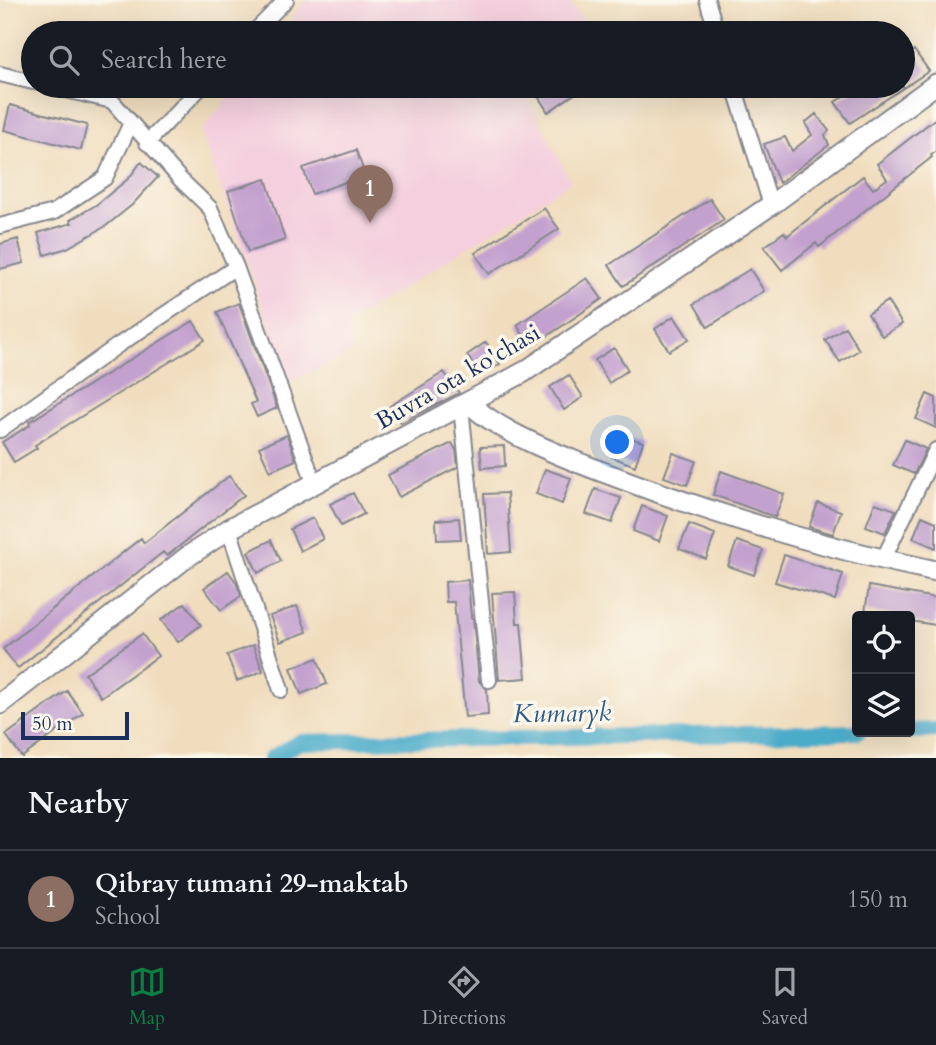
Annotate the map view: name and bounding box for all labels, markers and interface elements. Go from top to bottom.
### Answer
search box [21,21,915,98]
icon: search [45,41,83,79]
text: Search here [101,42,227,77]
pin: 1 [347,165,393,223]
street label: Buvra ota ko'chasi [370,316,547,438]
your location [600,425,634,459]
map controls [852,611,915,737]
button: locate [852,611,915,674]
button: layers [852,674,915,737]
water label: Kumaryk [512,695,612,731]
scale bar [21,709,130,741]
text: 50 m [32,711,73,737]
text: Nearby [28,783,129,824]
text: Qibray tumani 29-maktab [95,866,409,901]
text: 1 [45,884,57,915]
text: 150 m [847,884,908,915]
text: School [95,901,160,932]
tab: Map [128,963,166,1031]
tab: Directions [422,963,506,1031]
tab: Saved [762,963,808,1031]

